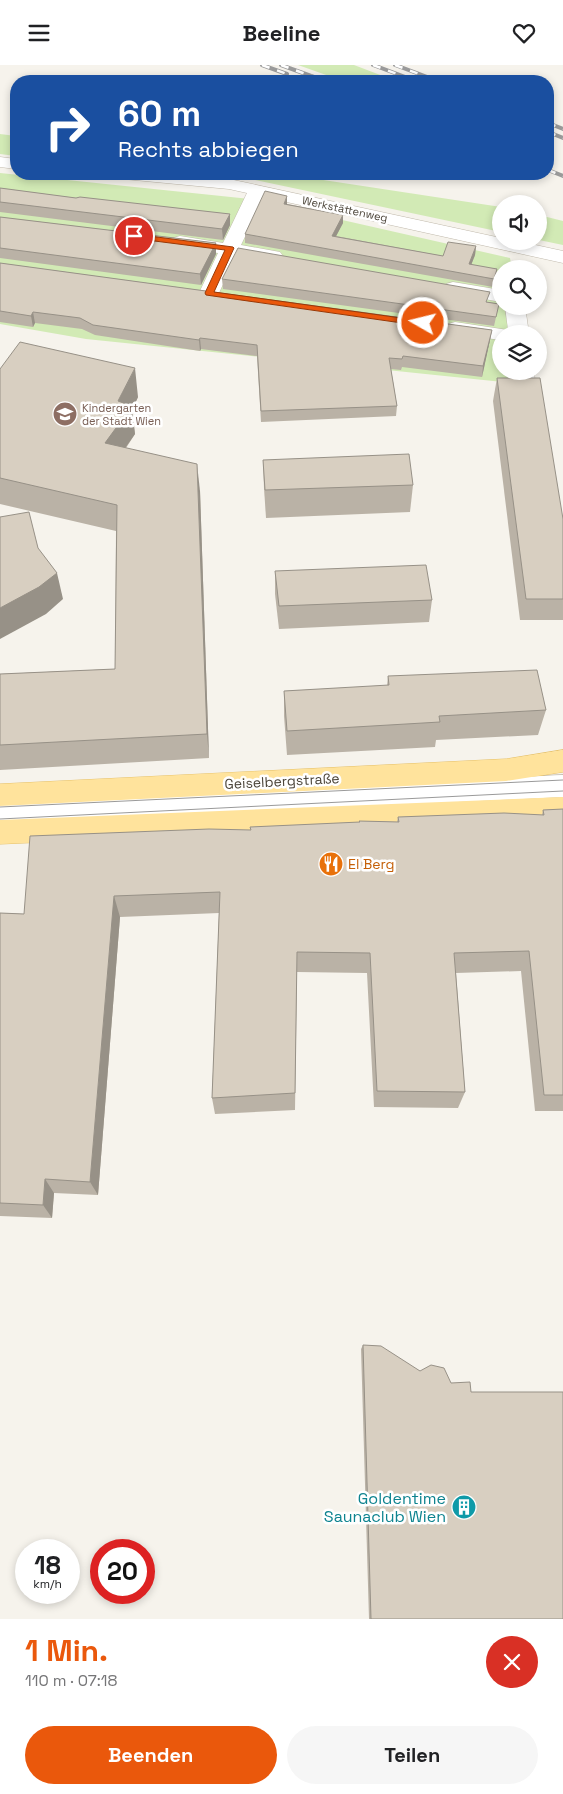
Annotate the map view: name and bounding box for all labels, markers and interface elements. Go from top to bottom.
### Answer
icon: menu [25,19,53,47]
text: Beeline [243,19,320,47]
icon: heart [510,19,538,47]
text: 60 m [118,92,201,136]
icon: right [35,95,100,160]
text: Rechts abbiegen [118,135,299,163]
street label: Werkstättenweg [301,193,389,225]
map controls [492,195,547,380]
button: sound [492,195,547,250]
pin [113,215,155,257]
icon: arrive [120,222,148,250]
button: search [492,260,547,315]
position arrow [396,296,448,348]
button: layers [492,325,547,380]
school or university icon: Kindergarten der Stadt Wien [52,401,78,427]
place label: Kindergarten der Stadt Wien [82,401,161,428]
street label: Geiselbergstraße [224,769,340,793]
restaurant icon: El Berg [318,851,344,877]
place label: El Berg [348,855,394,873]
place label: Goldentime Saunaclub Wien [324,1488,446,1527]
building icon: Goldentime Saunaclub Wien [451,1494,477,1520]
speed limit sign: 20 [90,1539,155,1604]
text: 18 [34,1549,61,1581]
text: km/h [33,1576,62,1592]
text: 1 Min. [25,1631,108,1670]
button: close [486,1636,538,1688]
text: 110 m · 07:18 [25,1670,117,1691]
button: Beenden [25,1726,277,1784]
button: Teilen [287,1726,538,1784]

